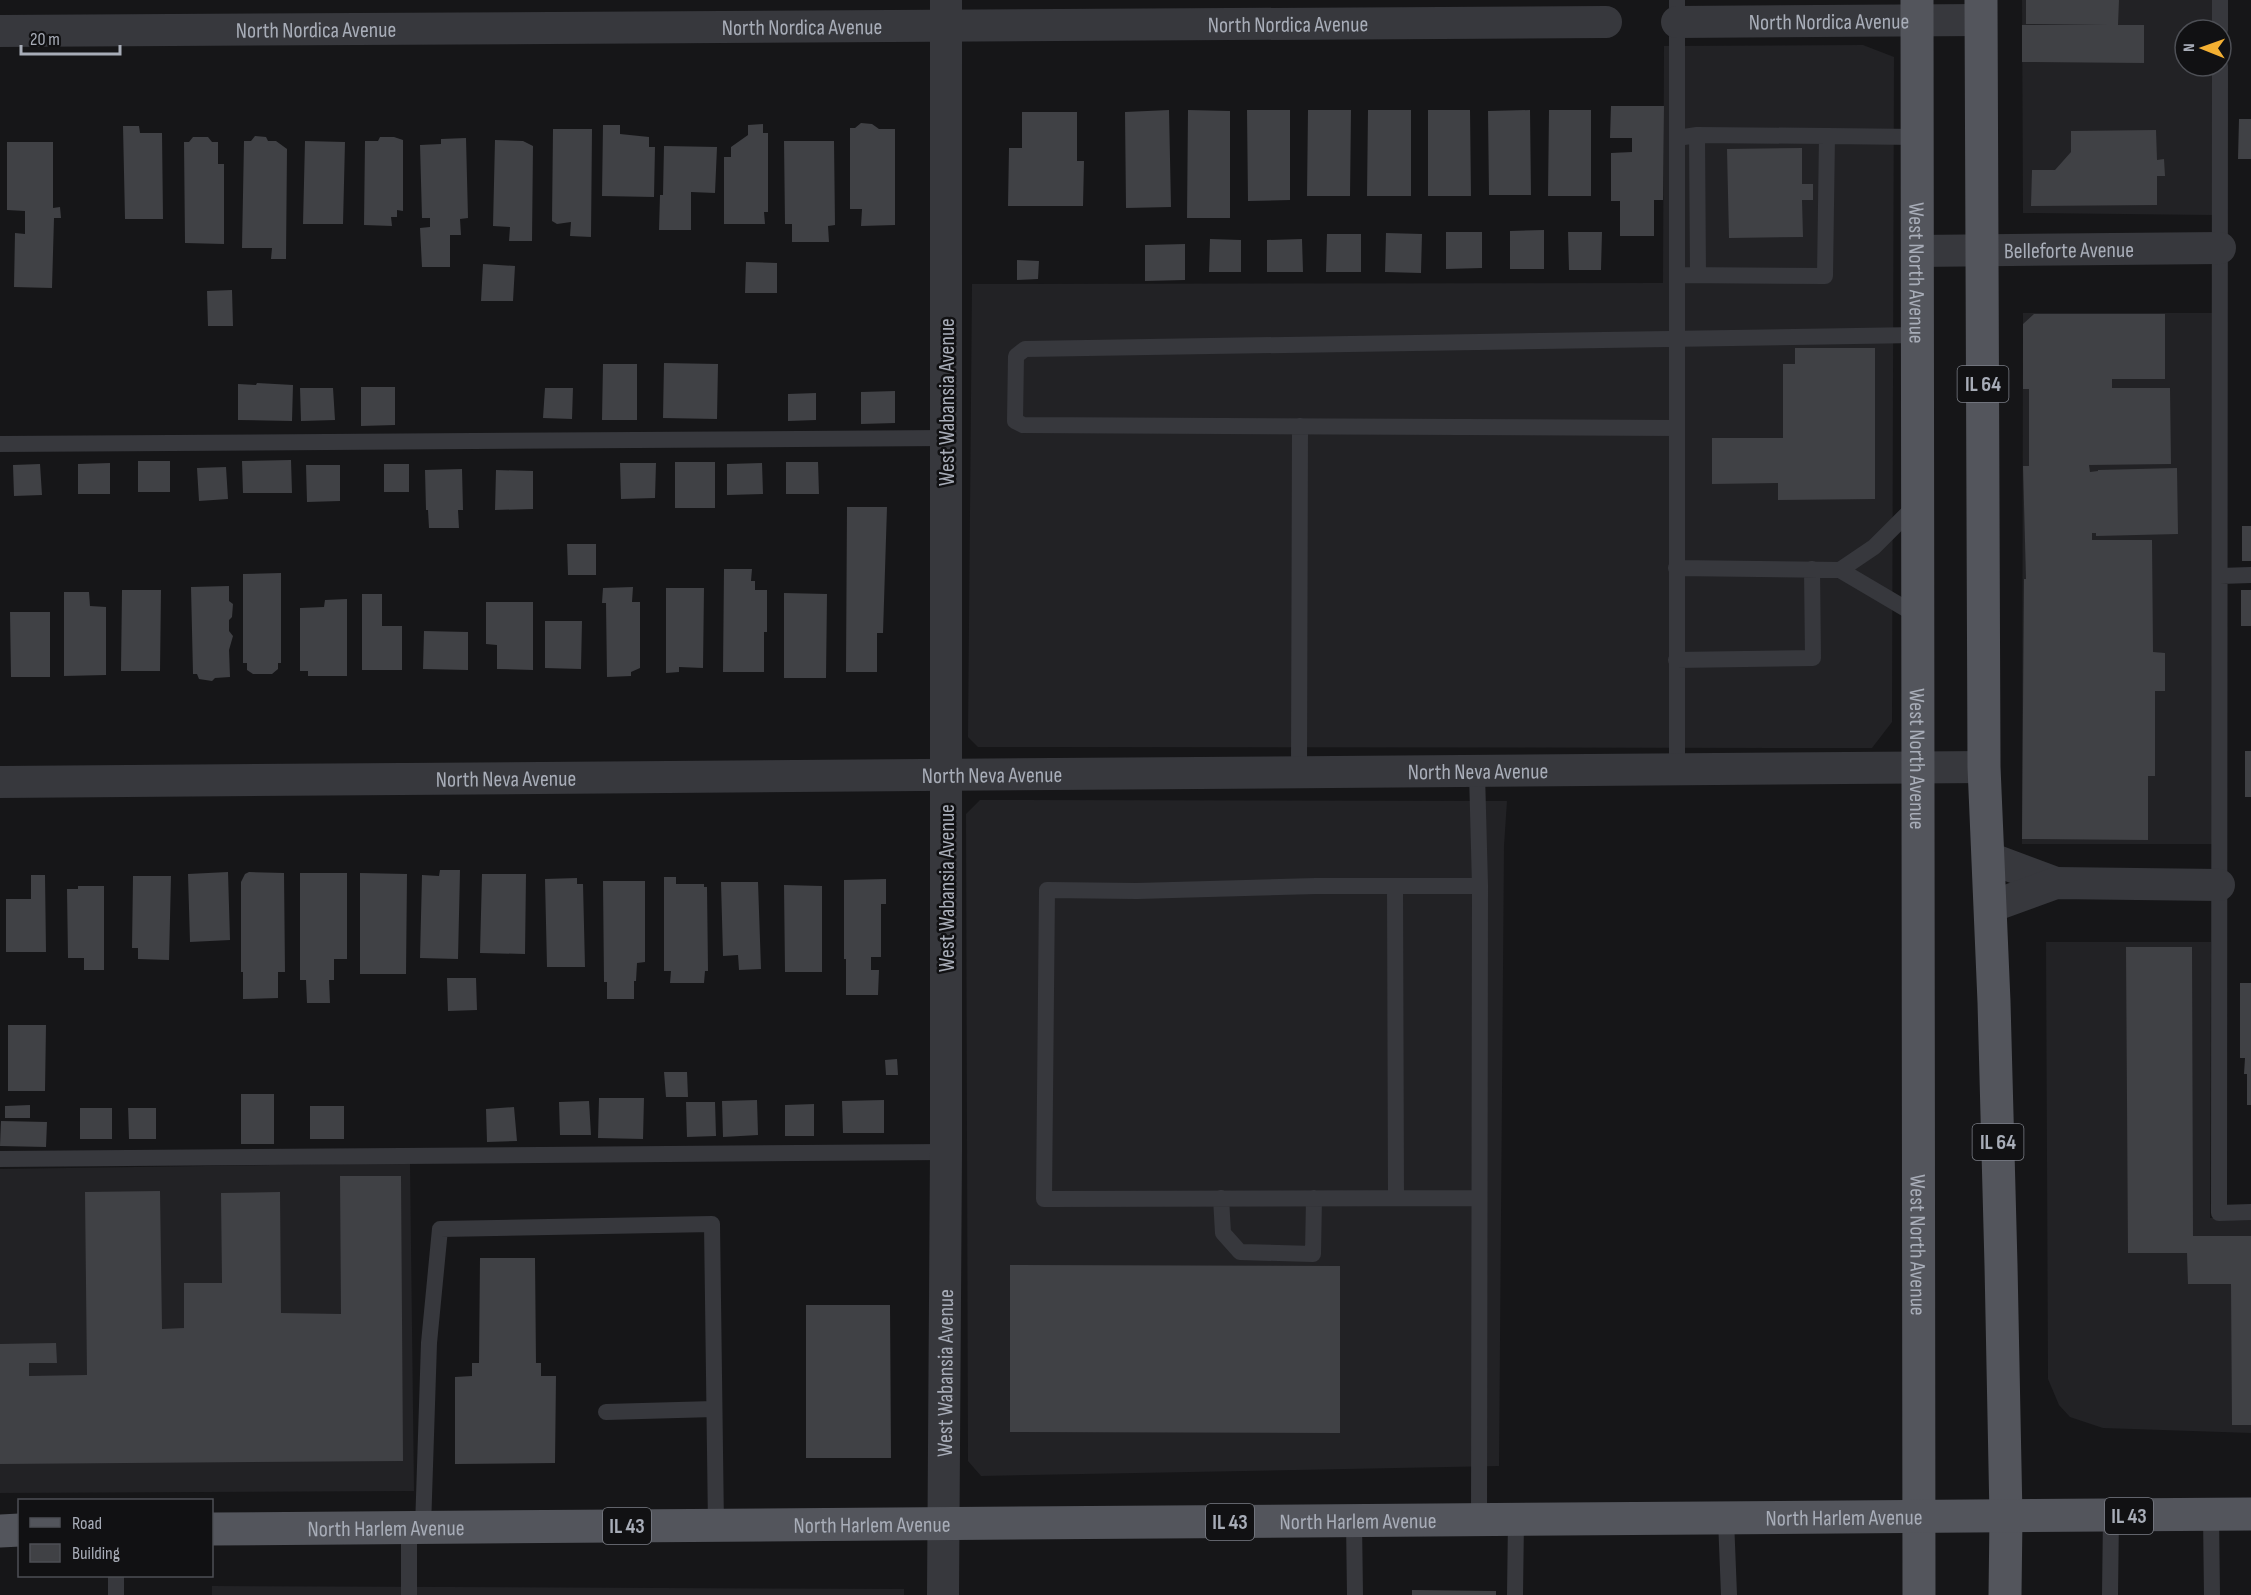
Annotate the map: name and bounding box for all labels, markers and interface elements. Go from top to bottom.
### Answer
street label: North Nordica Avenue [1749,8,1909,37]
street label: North Nordica Avenue [1208,11,1368,39]
street label: North Nordica Avenue [722,14,882,42]
street label: North Nordica Avenue [236,17,396,45]
scale bar [21,18,120,56]
north arrow [2173,18,2233,78]
text: 20 m [30,29,60,50]
text: N [2180,43,2199,52]
street label: West North Avenue [1902,202,1929,344]
street label: Belleforte Avenue [2004,237,2134,265]
street label: West Wabansia Avenue [934,318,961,486]
road number: IL 64 [1958,366,2008,402]
street label: West North Avenue [1903,688,1930,830]
street label: North Neva Avenue [1408,758,1548,786]
street label: North Neva Avenue [922,762,1062,790]
street label: North Neva Avenue [436,766,576,794]
street label: West Wabansia Avenue [934,804,961,972]
road number: IL 64 [1972,1124,2024,1160]
street label: West North Avenue [1903,1174,1931,1316]
street label: West Wabansia Avenue [932,1289,960,1457]
road number: IL 43 [2105,1498,2153,1534]
legend [18,1499,213,1577]
road number: IL 43 [1206,1504,1254,1540]
street label: North Harlem Avenue [1765,1504,1923,1533]
road number: IL 43 [603,1508,651,1544]
street label: North Harlem Avenue [1279,1508,1437,1536]
street label: North Harlem Avenue [793,1512,951,1540]
text: Road [72,1513,102,1534]
street label: North Harlem Avenue [307,1515,465,1543]
text: Building [72,1543,120,1564]

